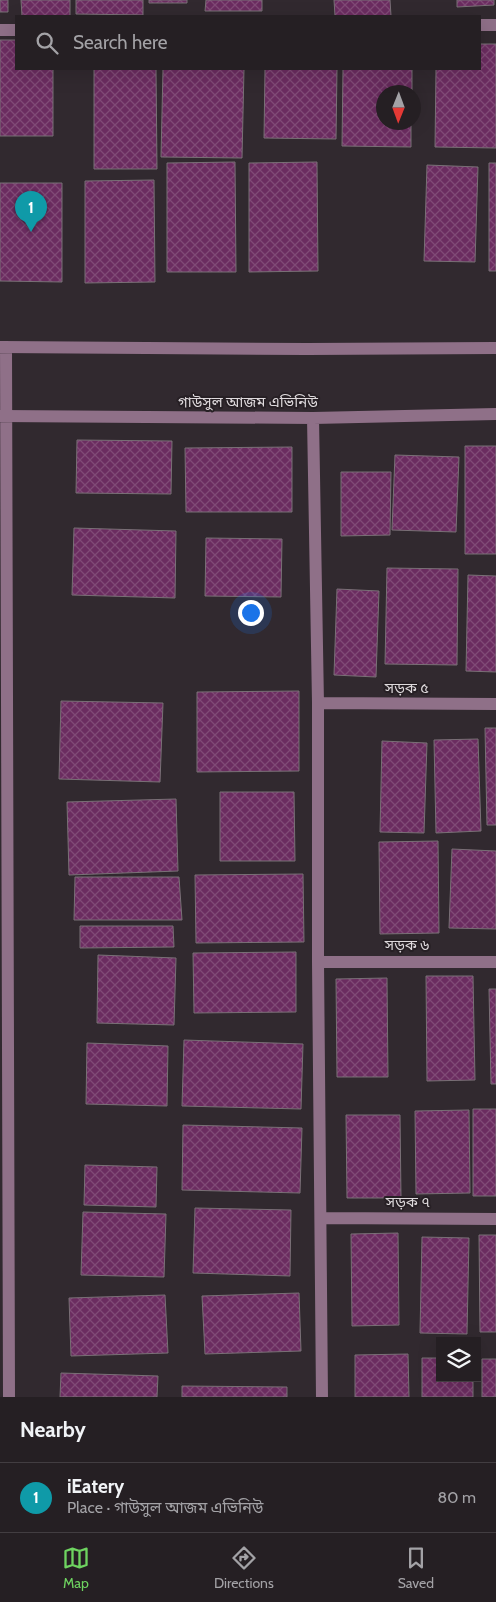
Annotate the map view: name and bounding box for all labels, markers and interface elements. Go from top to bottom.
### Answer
search box [15,15,481,70]
icon: search [33,29,61,57]
text: Search here [73,31,167,54]
north arrow [376,85,421,130]
pin: 1 [15,191,47,232]
street label: গাউসুল আজম এভিনিউ [178,393,318,411]
your location [238,600,264,626]
street label: সড়ক ৫ [384,679,429,697]
street label: সড়ক ৬ [384,936,429,954]
street label: সড়ক ৭ [385,1193,430,1211]
map controls [436,1337,481,1382]
button: layers [436,1337,481,1382]
text: Nearby [20,1417,86,1442]
text: iEatery [67,1475,124,1498]
text: 1 [33,1488,39,1507]
text: 80 m [438,1488,476,1507]
text: Place · গাউসুল আজম এভিনিউ [67,1498,263,1517]
tab: Map [62,1544,90,1592]
tab: Directions [214,1544,274,1592]
tab: Saved [398,1544,434,1592]

